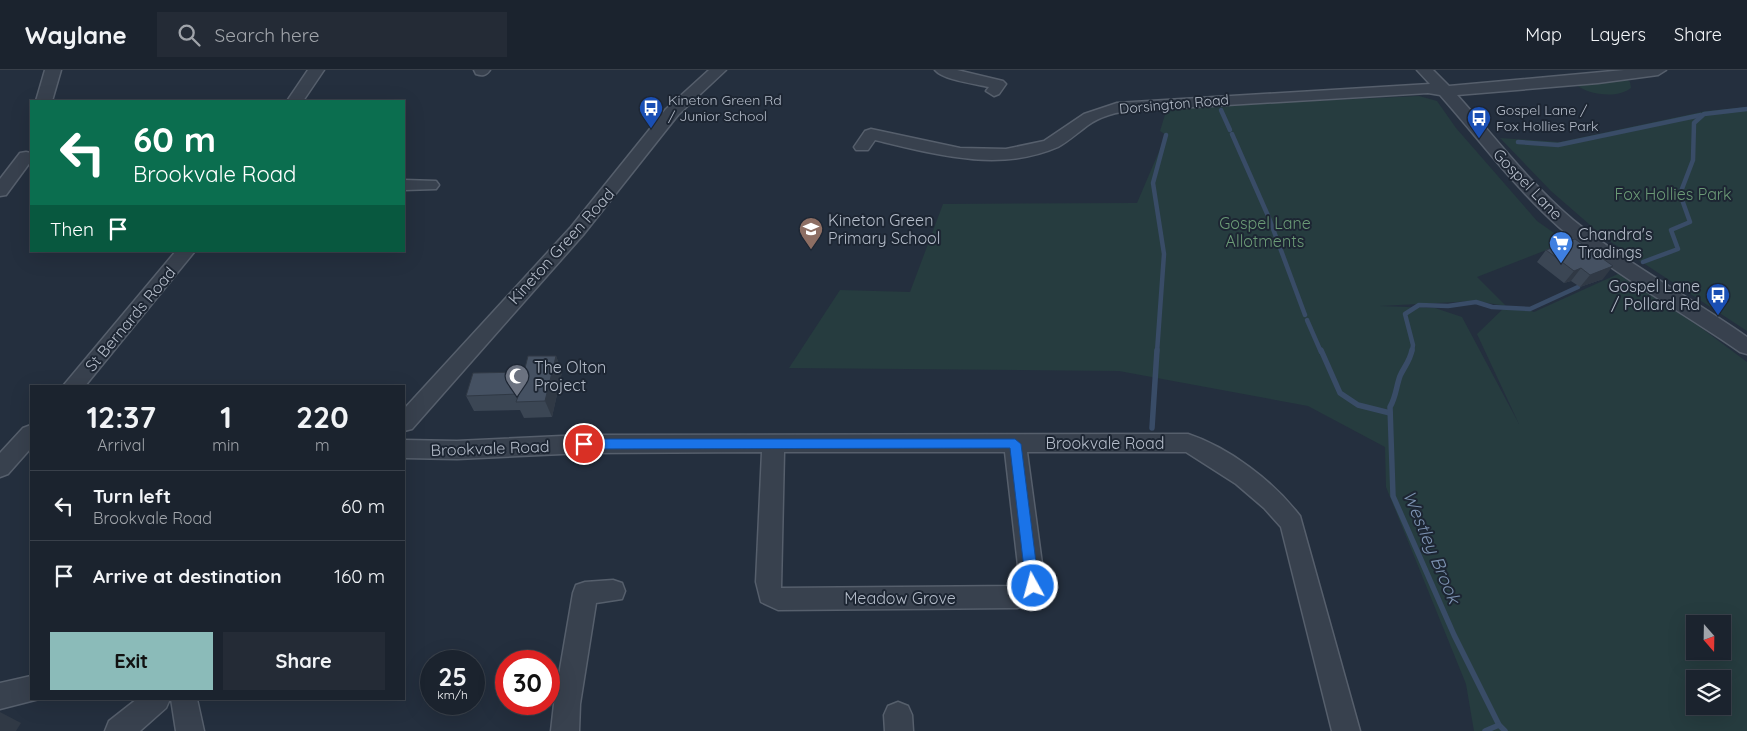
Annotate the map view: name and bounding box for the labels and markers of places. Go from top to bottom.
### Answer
place label: Kineton Green Rd / Junior School [668,91,782,125]
bus stop icon: Kineton Green Rd / Junior School [638,95,664,129]
place label: Gospel Lane / Fox Hollies Park [1496,101,1599,135]
bus stop icon: Gospel Lane / Fox Hollies Park [1466,105,1492,139]
place label: Kineton Green Primary School [828,210,940,248]
school or university icon: Kineton Green Primary School [798,216,824,250]
place label: Chandra's Tradings [1578,224,1652,262]
supermarket icon: Chandra's Tradings [1548,230,1574,264]
place label: Gospel Lane / Pollard Rd [1608,276,1700,314]
bus stop icon: Gospel Lane / Pollard Rd [1705,282,1731,316]
place label: The Olton Project [534,357,606,395]
mosque icon: The Olton Project [504,363,530,397]
pin [563,423,605,465]

